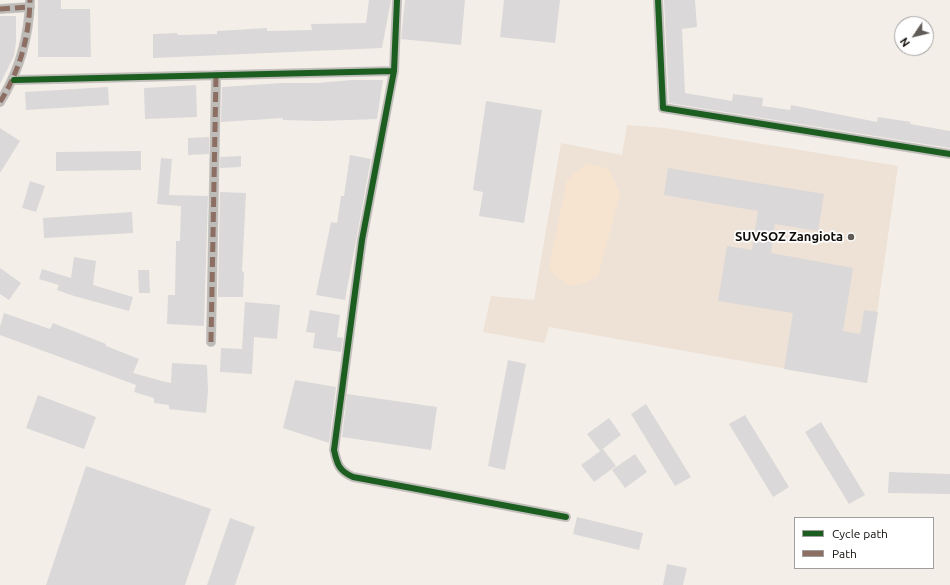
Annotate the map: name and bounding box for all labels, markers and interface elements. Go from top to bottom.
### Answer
north arrow [894,16,934,56]
text: N [898,36,912,49]
place label: SUVSOZ Zangiota [735,229,843,245]
marker: SUVSOZ Zangiota [846,232,856,242]
legend [794,517,934,569]
text: Cycle path [832,527,888,540]
text: Path [832,547,857,560]

